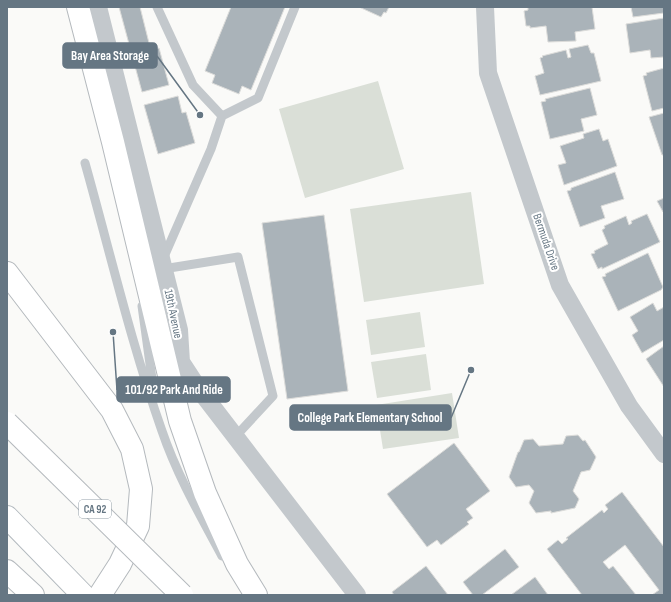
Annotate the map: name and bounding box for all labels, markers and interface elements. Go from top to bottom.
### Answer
callout: Bay Area Storage [63,43,157,68]
text: Bay Area Storage [71,48,149,64]
street label: Bermuda Drive [529,212,563,272]
street label: 19th Avenue [161,288,186,340]
callout: 101/92 Park And Ride [117,377,230,402]
text: 101/92 Park And Ride [125,382,223,398]
callout: College Park Elementary School [290,405,451,430]
text: College Park Elementary School [298,410,443,426]
road number: CA 92 [79,500,111,518]

